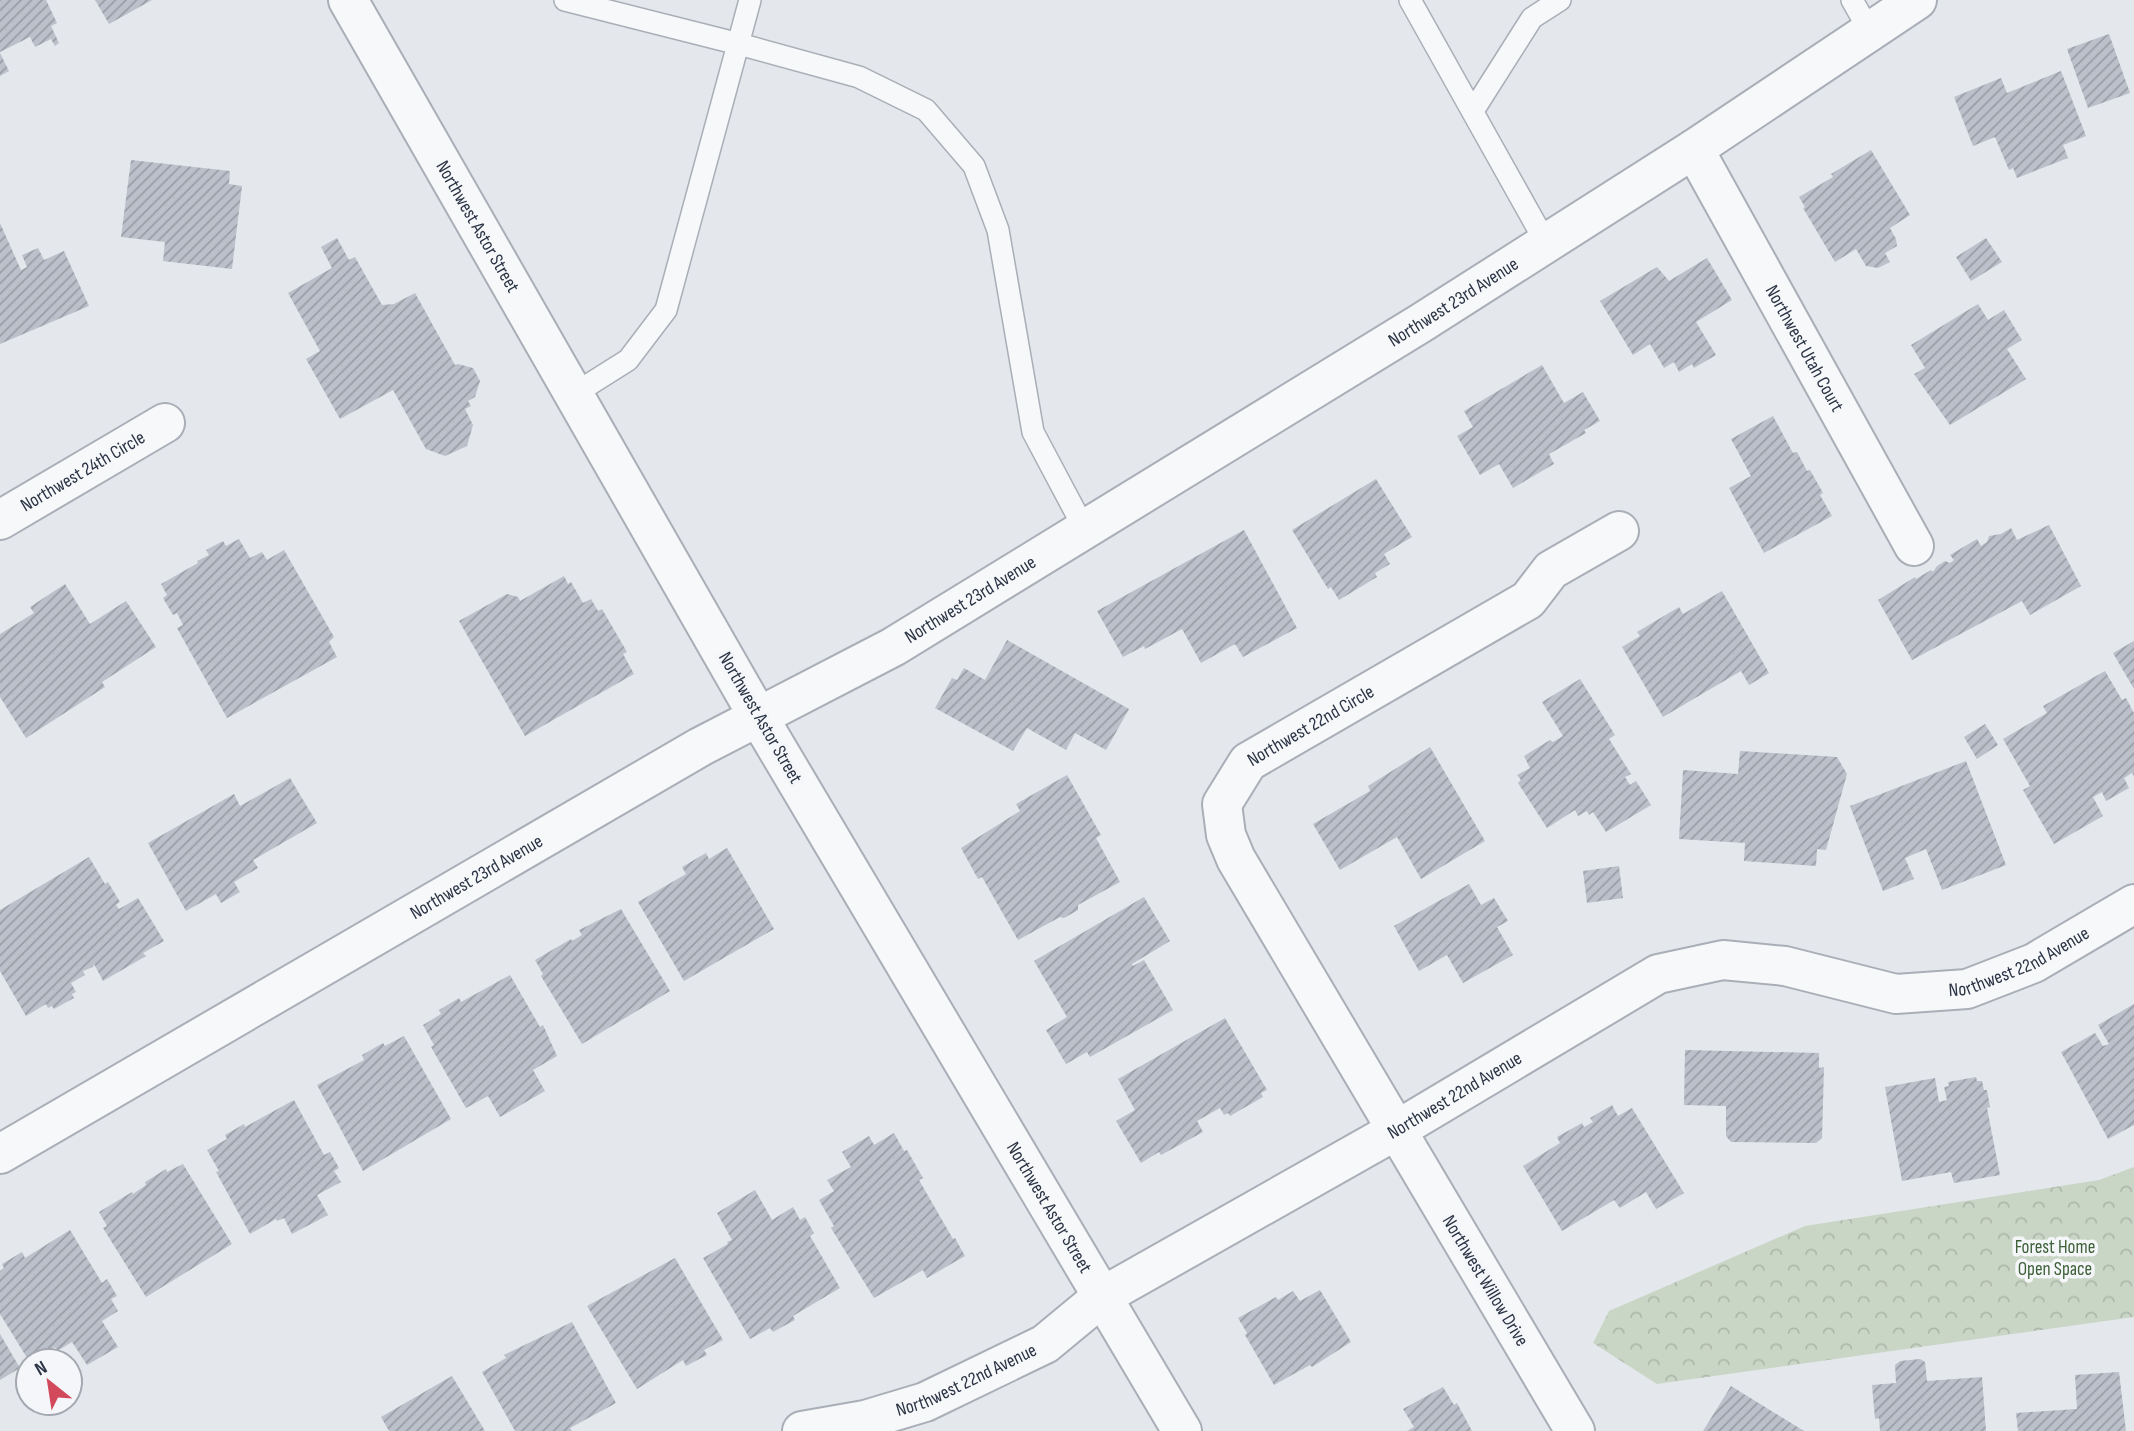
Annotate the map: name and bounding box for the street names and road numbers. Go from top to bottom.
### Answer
street label: Northwest Astor Street [431,156,525,297]
street label: Northwest 23rd Avenue [1384,252,1523,352]
street label: Northwest Utah Court [1760,281,1849,416]
street label: Northwest 24th Circle [16,426,149,517]
street label: Northwest 23rd Avenue [901,551,1040,648]
street label: Northwest Astor Street [713,648,807,788]
street label: Northwest 22nd Circle [1243,680,1378,771]
street label: Northwest 23rd Avenue [406,830,547,925]
street label: Northwest 22nd Avenue [1948,922,2093,1002]
street label: Northwest 22nd Avenue [1383,1046,1526,1144]
street label: Northwest Astor Street [1002,1138,1097,1277]
street label: Northwest Willow Drive [1437,1211,1533,1351]
street label: Northwest 22nd Avenue [893,1338,1040,1422]

